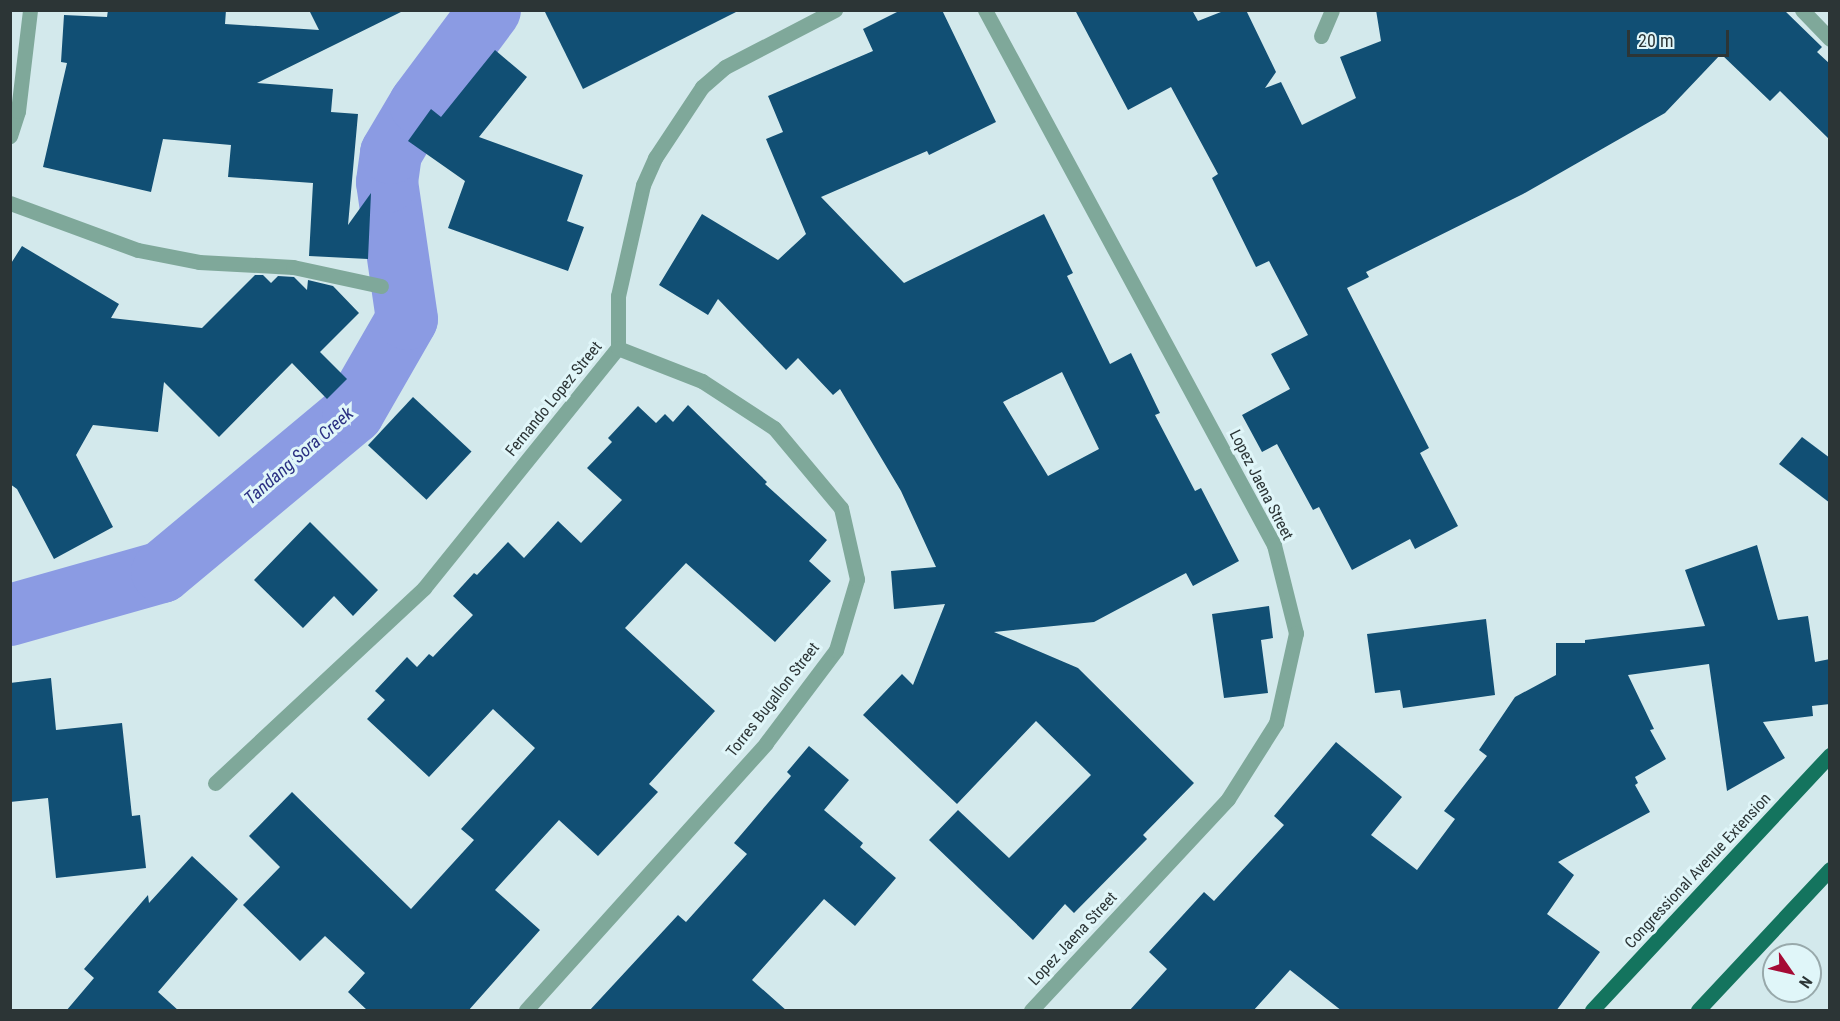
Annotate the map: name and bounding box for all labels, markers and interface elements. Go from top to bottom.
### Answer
scale bar [1630,18,1732,56]
text: 20 m [1638,30,1673,51]
street label: Fernando Lopez Street [502,338,606,460]
water label: Tandang Sora Creek [240,403,358,509]
street label: Lopez Jaena Street [1225,427,1297,543]
street label: Torres Bugallon Street [722,639,824,761]
street label: Congressional Avenue Extension [1621,789,1775,953]
street label: Lopez Jaena Street [1025,888,1121,990]
north arrow [1762,943,1822,1003]
text: N [1795,973,1816,992]

